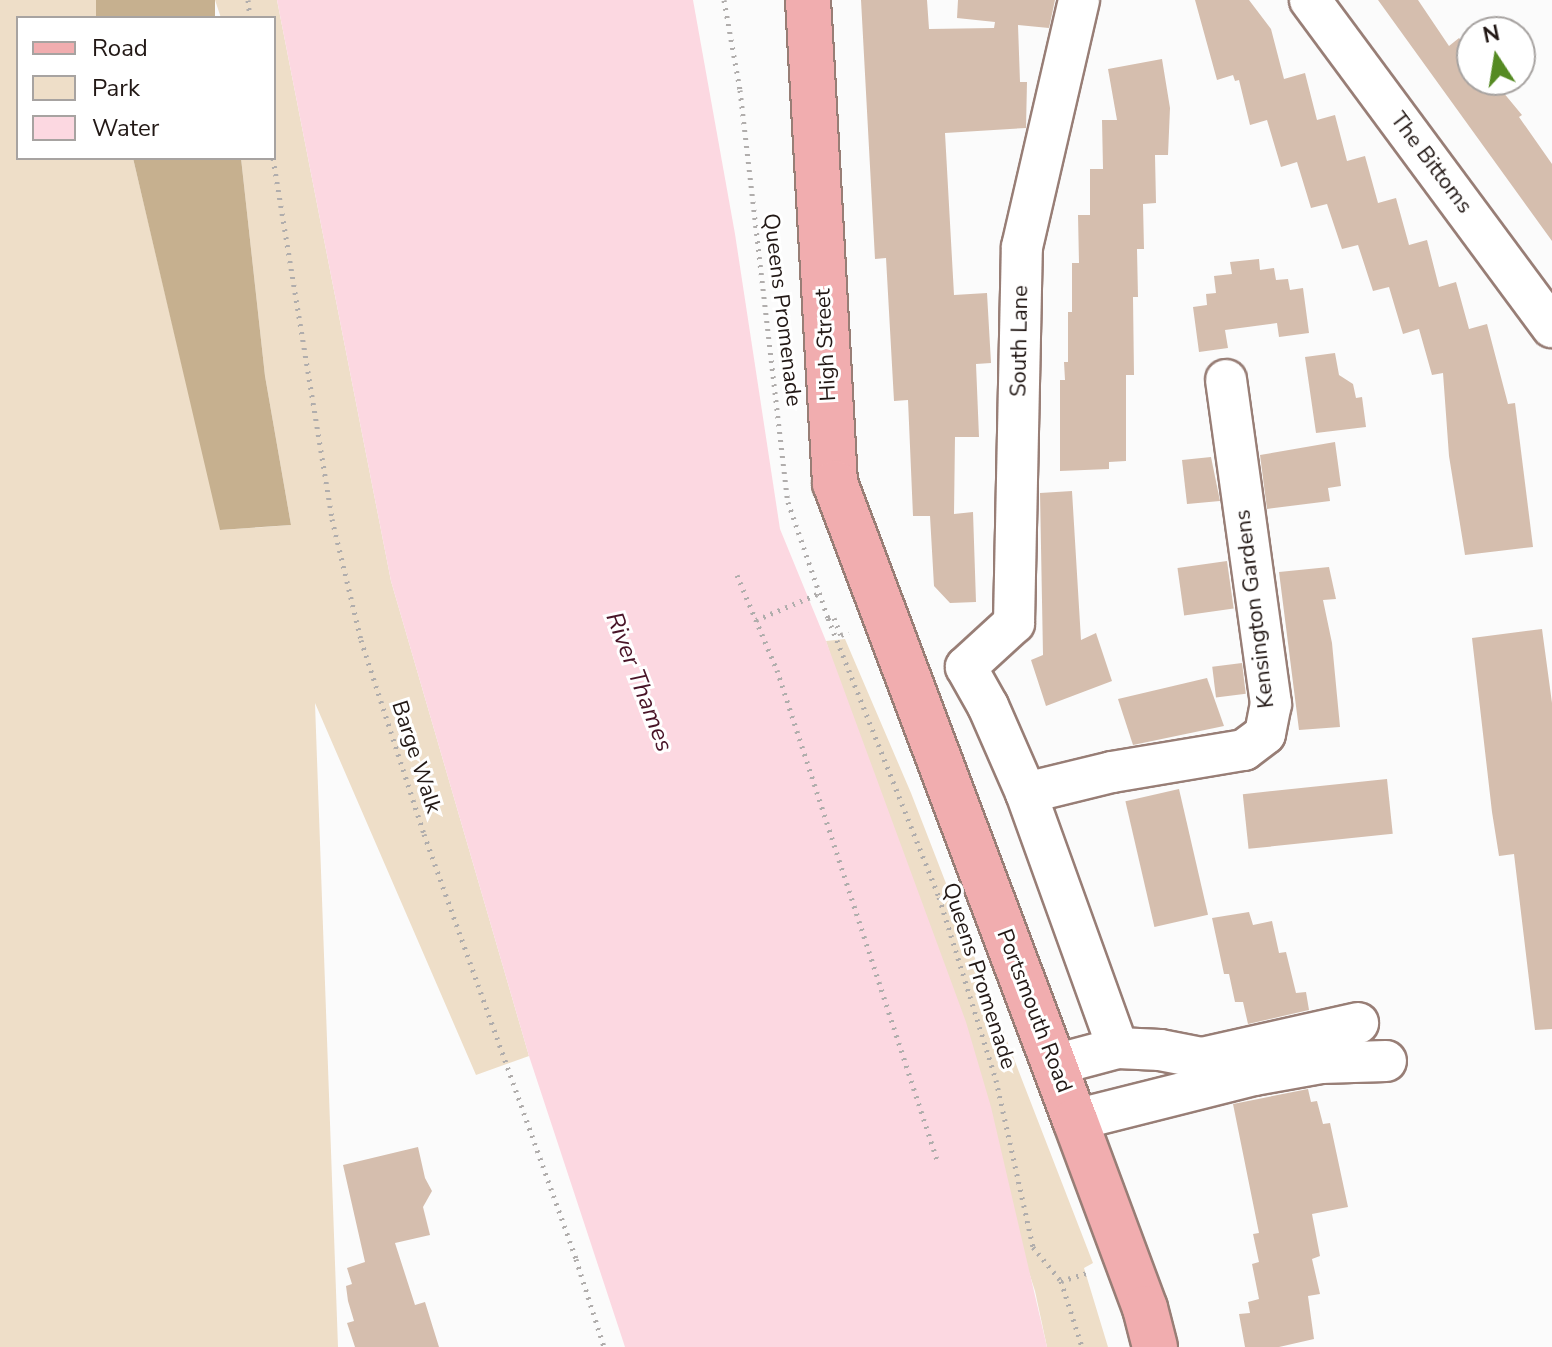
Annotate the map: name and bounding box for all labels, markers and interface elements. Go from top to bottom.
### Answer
legend [16,16,276,160]
north arrow [1456,16,1536,96]
text: N [1480,18,1503,51]
text: Road [92,32,148,64]
text: Park [92,72,140,104]
street label: The Bittoms [1384,107,1478,219]
text: Water [92,112,159,144]
street label: Queens Promenade [757,212,807,408]
street label: South Lane [1006,285,1034,397]
street label: High Street [810,288,842,402]
street label: Kensington Gardens [1230,508,1280,710]
water label: River Thames [599,608,679,756]
street label: Barge Walk [385,697,447,817]
street label: Queens Promenade [936,880,1022,1072]
street label: Portsmouth Road [991,926,1077,1096]

